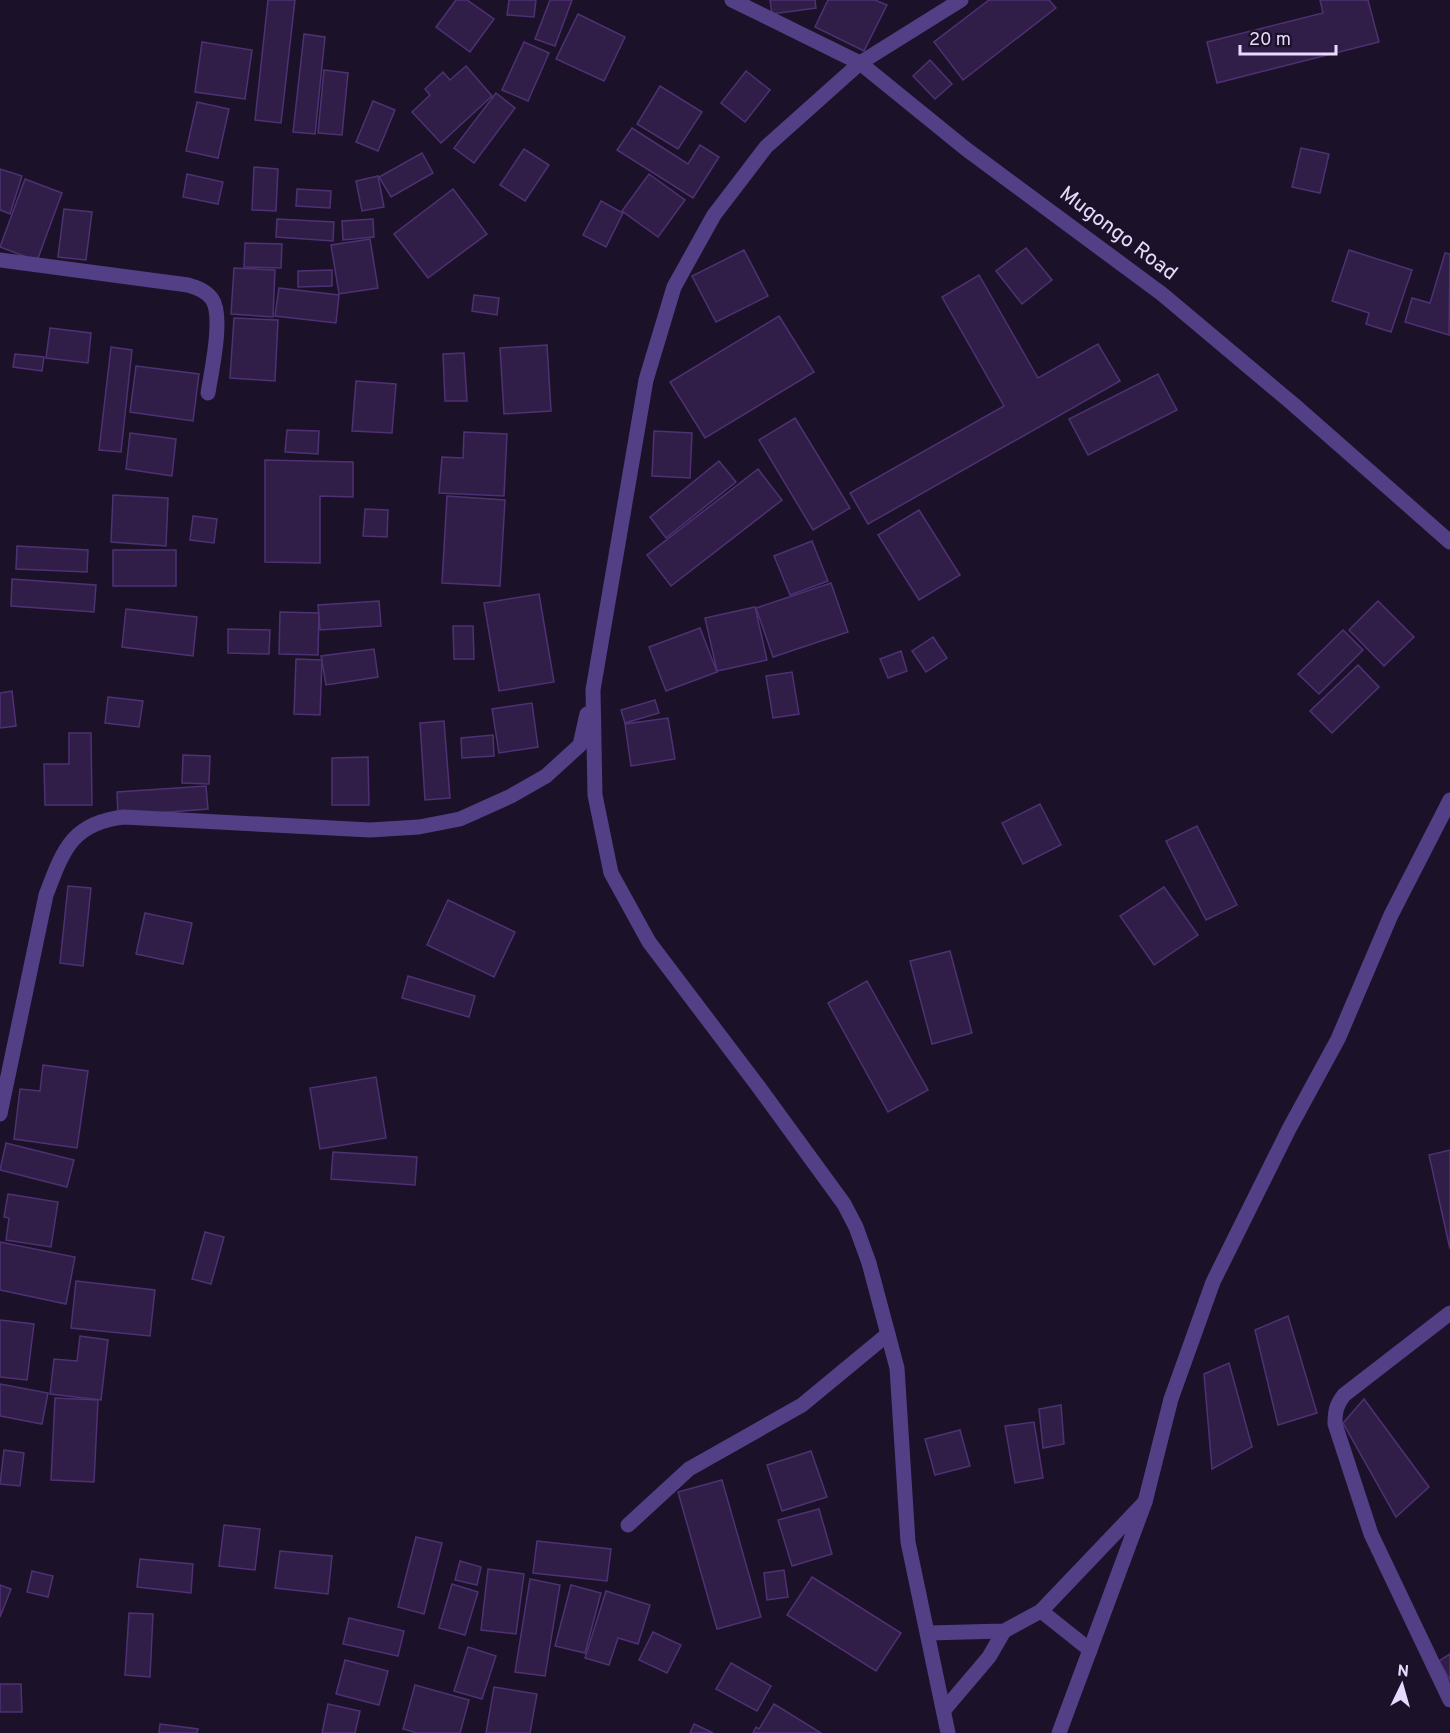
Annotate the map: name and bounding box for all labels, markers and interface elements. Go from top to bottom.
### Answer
scale bar [1240,18,1336,56]
text: 20 m [1249,29,1291,52]
street label: Mugongo Road [1054,181,1182,287]
north arrow [1372,1655,1432,1715]
text: N [1397,1662,1410,1683]

